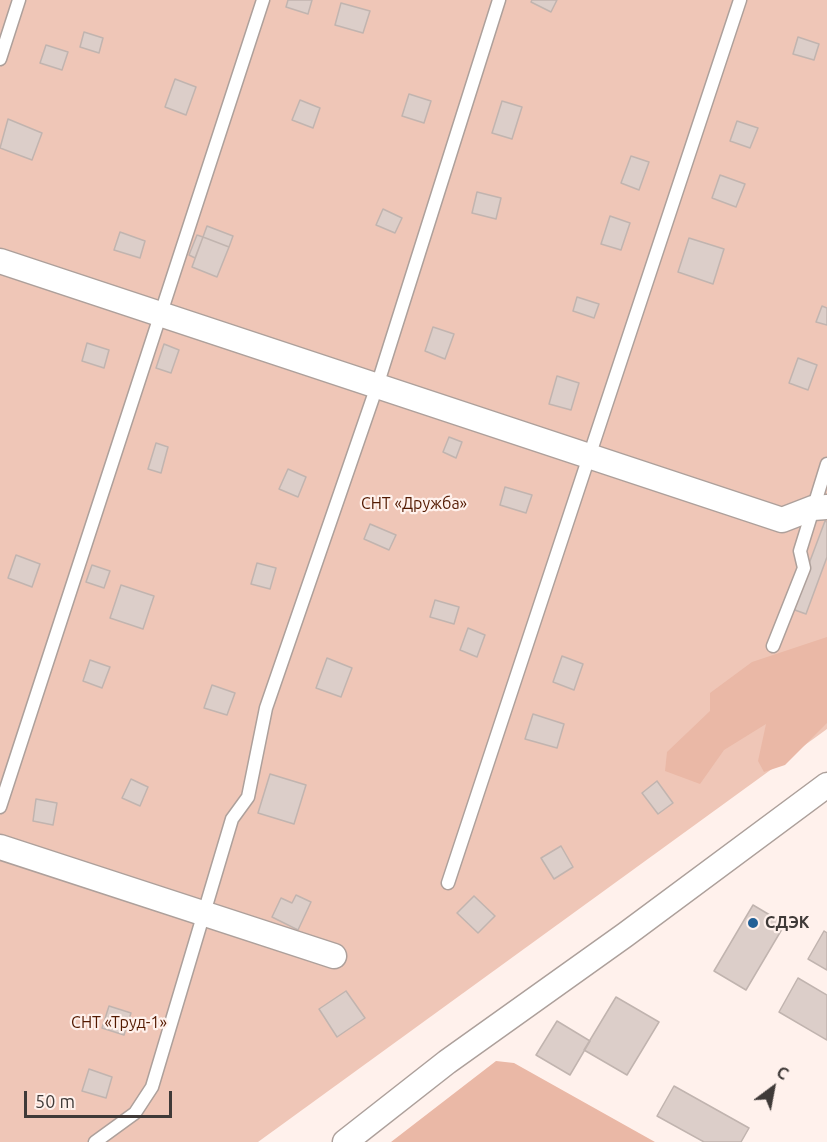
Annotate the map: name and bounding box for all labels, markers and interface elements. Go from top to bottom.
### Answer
park label: СНТ «Дружба» [361,494,467,514]
place label: СДЭК [765,913,809,933]
marker: СДЭК [746,916,760,930]
park label: СНТ «Труд-1» [71,1013,167,1033]
north arrow [743,1058,803,1118]
text: С [773,1062,792,1083]
scale bar [27,1079,176,1117]
text: 50 m [35,1091,75,1111]

